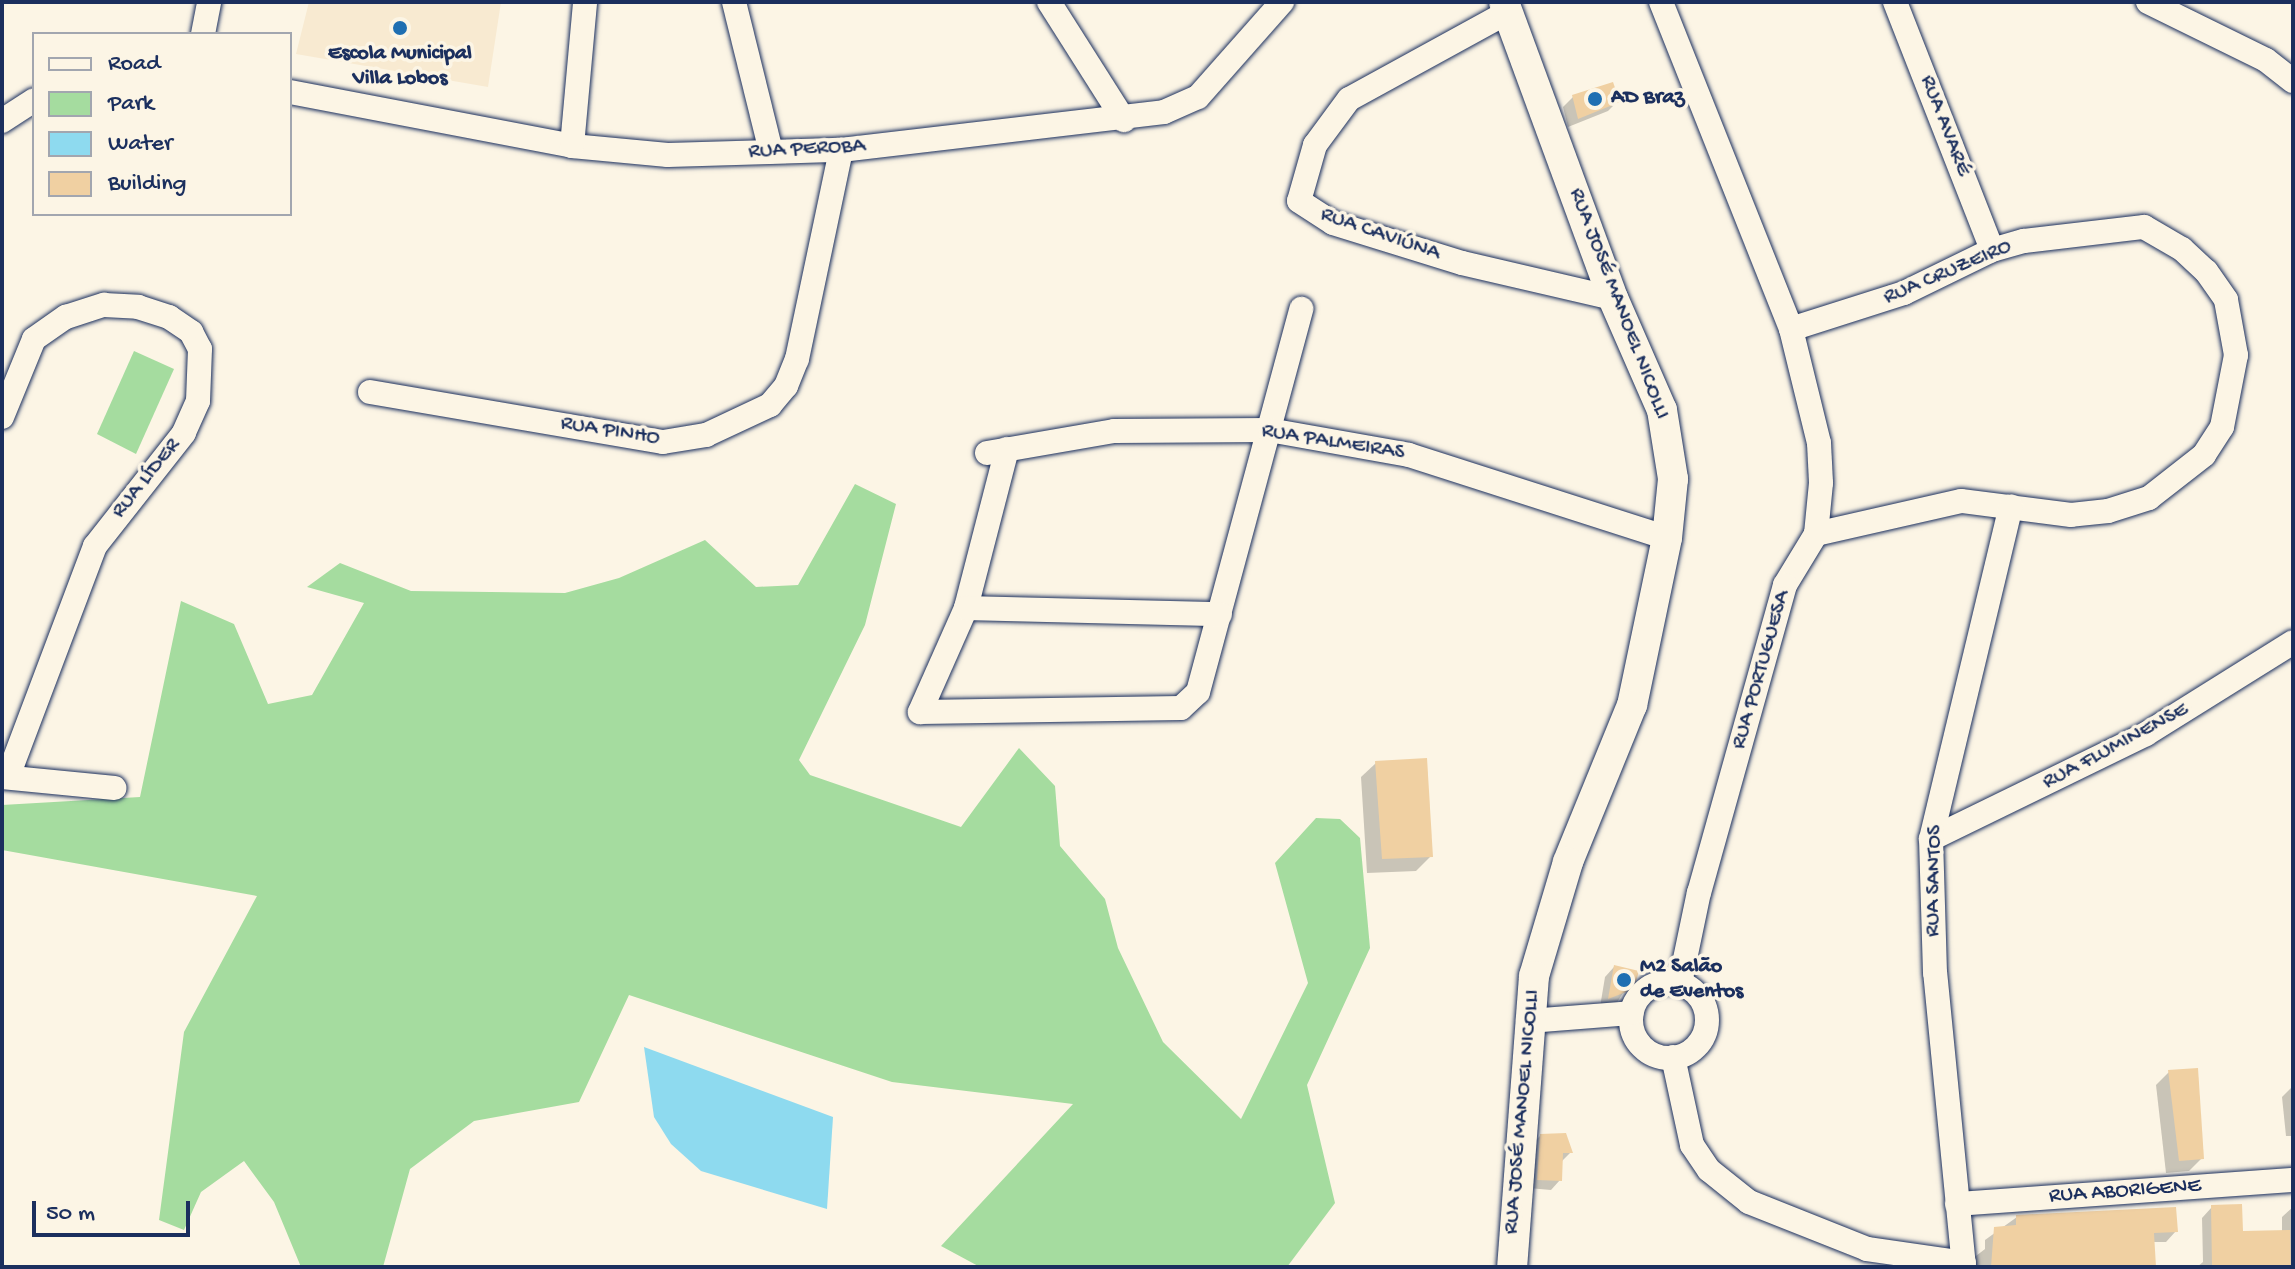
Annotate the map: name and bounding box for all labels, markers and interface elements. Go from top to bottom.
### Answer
marker: Escola Municipal Villa Lobos [391,19,409,37]
legend [32,32,292,216]
place label: Escola Municipal Villa Lobos [328,41,472,92]
text: Road [108,50,160,79]
street label: RUA AVARÉ [1913,72,1975,180]
place label: AD Braz [1611,86,1684,112]
text: Park [108,90,154,119]
marker: AD Braz [1586,90,1604,108]
text: Water [108,130,172,159]
street label: RUA PEROBA [748,134,866,166]
text: Building [108,170,186,199]
street label: RUA JOSÉ MANOEL NICOLLI [1562,185,1674,423]
street label: RUA CAVIÚNA [1317,202,1443,268]
street label: RUA CRUZEIRO [1880,234,2016,312]
street label: RUA PINHO [559,411,661,453]
street label: RUA PALMEIRAS [1260,419,1406,467]
street label: RUA LÍDER [107,434,187,524]
street label: RUA PORTUGUESA [1727,588,1797,752]
street label: RUA FLUMINENSE [2039,697,2193,797]
street label: RUA SANTOS [1921,825,1949,937]
place label: M2 Salão de Eventos [1640,954,1743,1006]
marker: M2 Salão de Eventos [1615,971,1633,989]
street label: RUA JOSÉ MANOEL NICOLLI [1499,989,1547,1235]
street label: RUA ABORIGENE [2048,1174,2202,1210]
scale bar [36,1185,194,1235]
text: 50 m [46,1200,95,1229]

